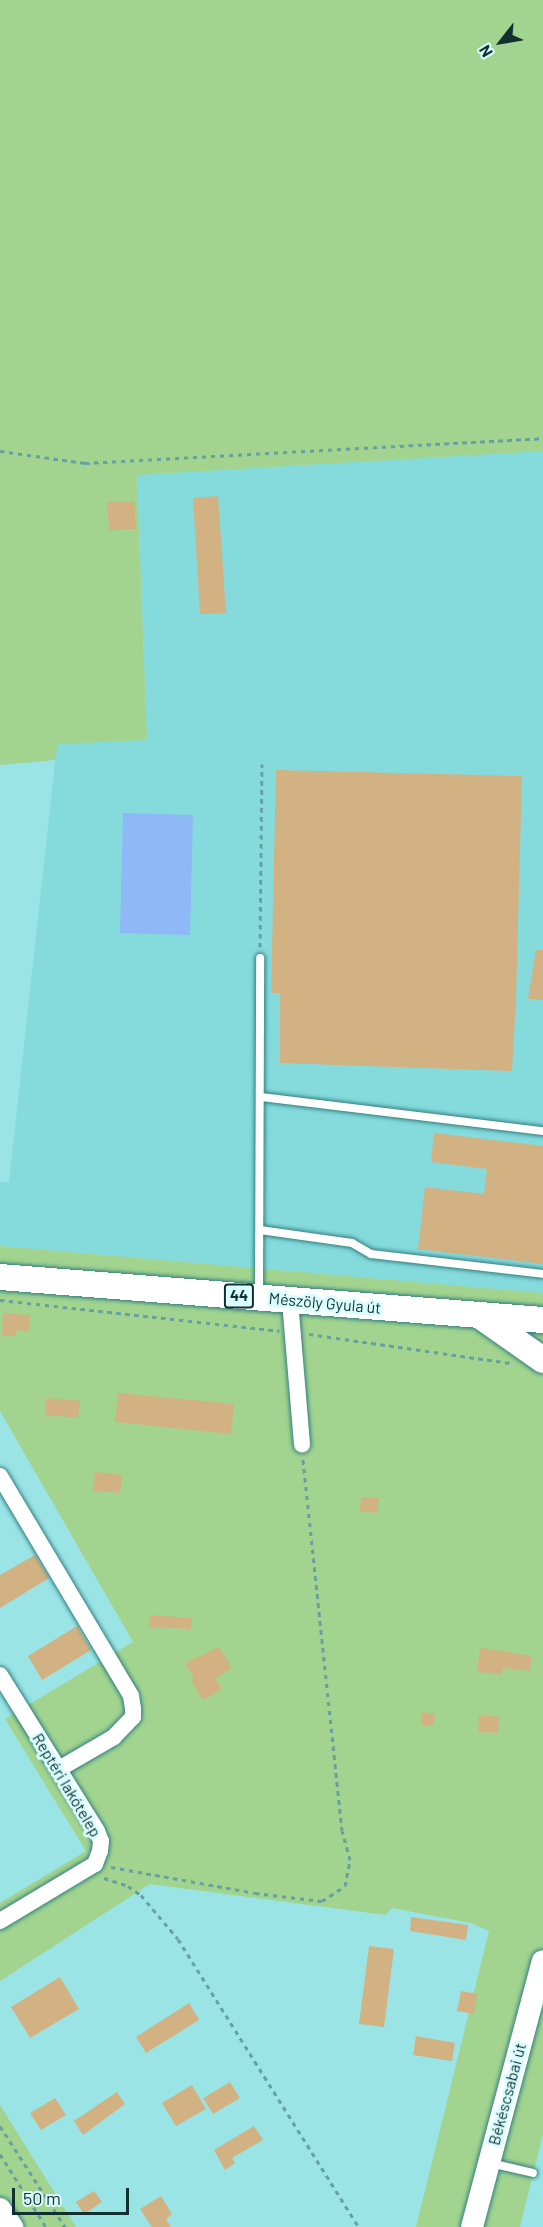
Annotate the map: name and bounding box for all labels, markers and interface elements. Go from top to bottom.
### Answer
north arrow [471,12,531,72]
text: N [474,42,496,61]
road number: 44 [222,1284,256,1308]
street label: Mészöly Gyula út [268,1289,382,1317]
street label: Reptéri lakótelep [29,1730,105,1840]
street label: Békéscsabai út [484,2041,530,2147]
scale bar [15,2176,132,2214]
text: 50 m [23,2187,61,2209]

